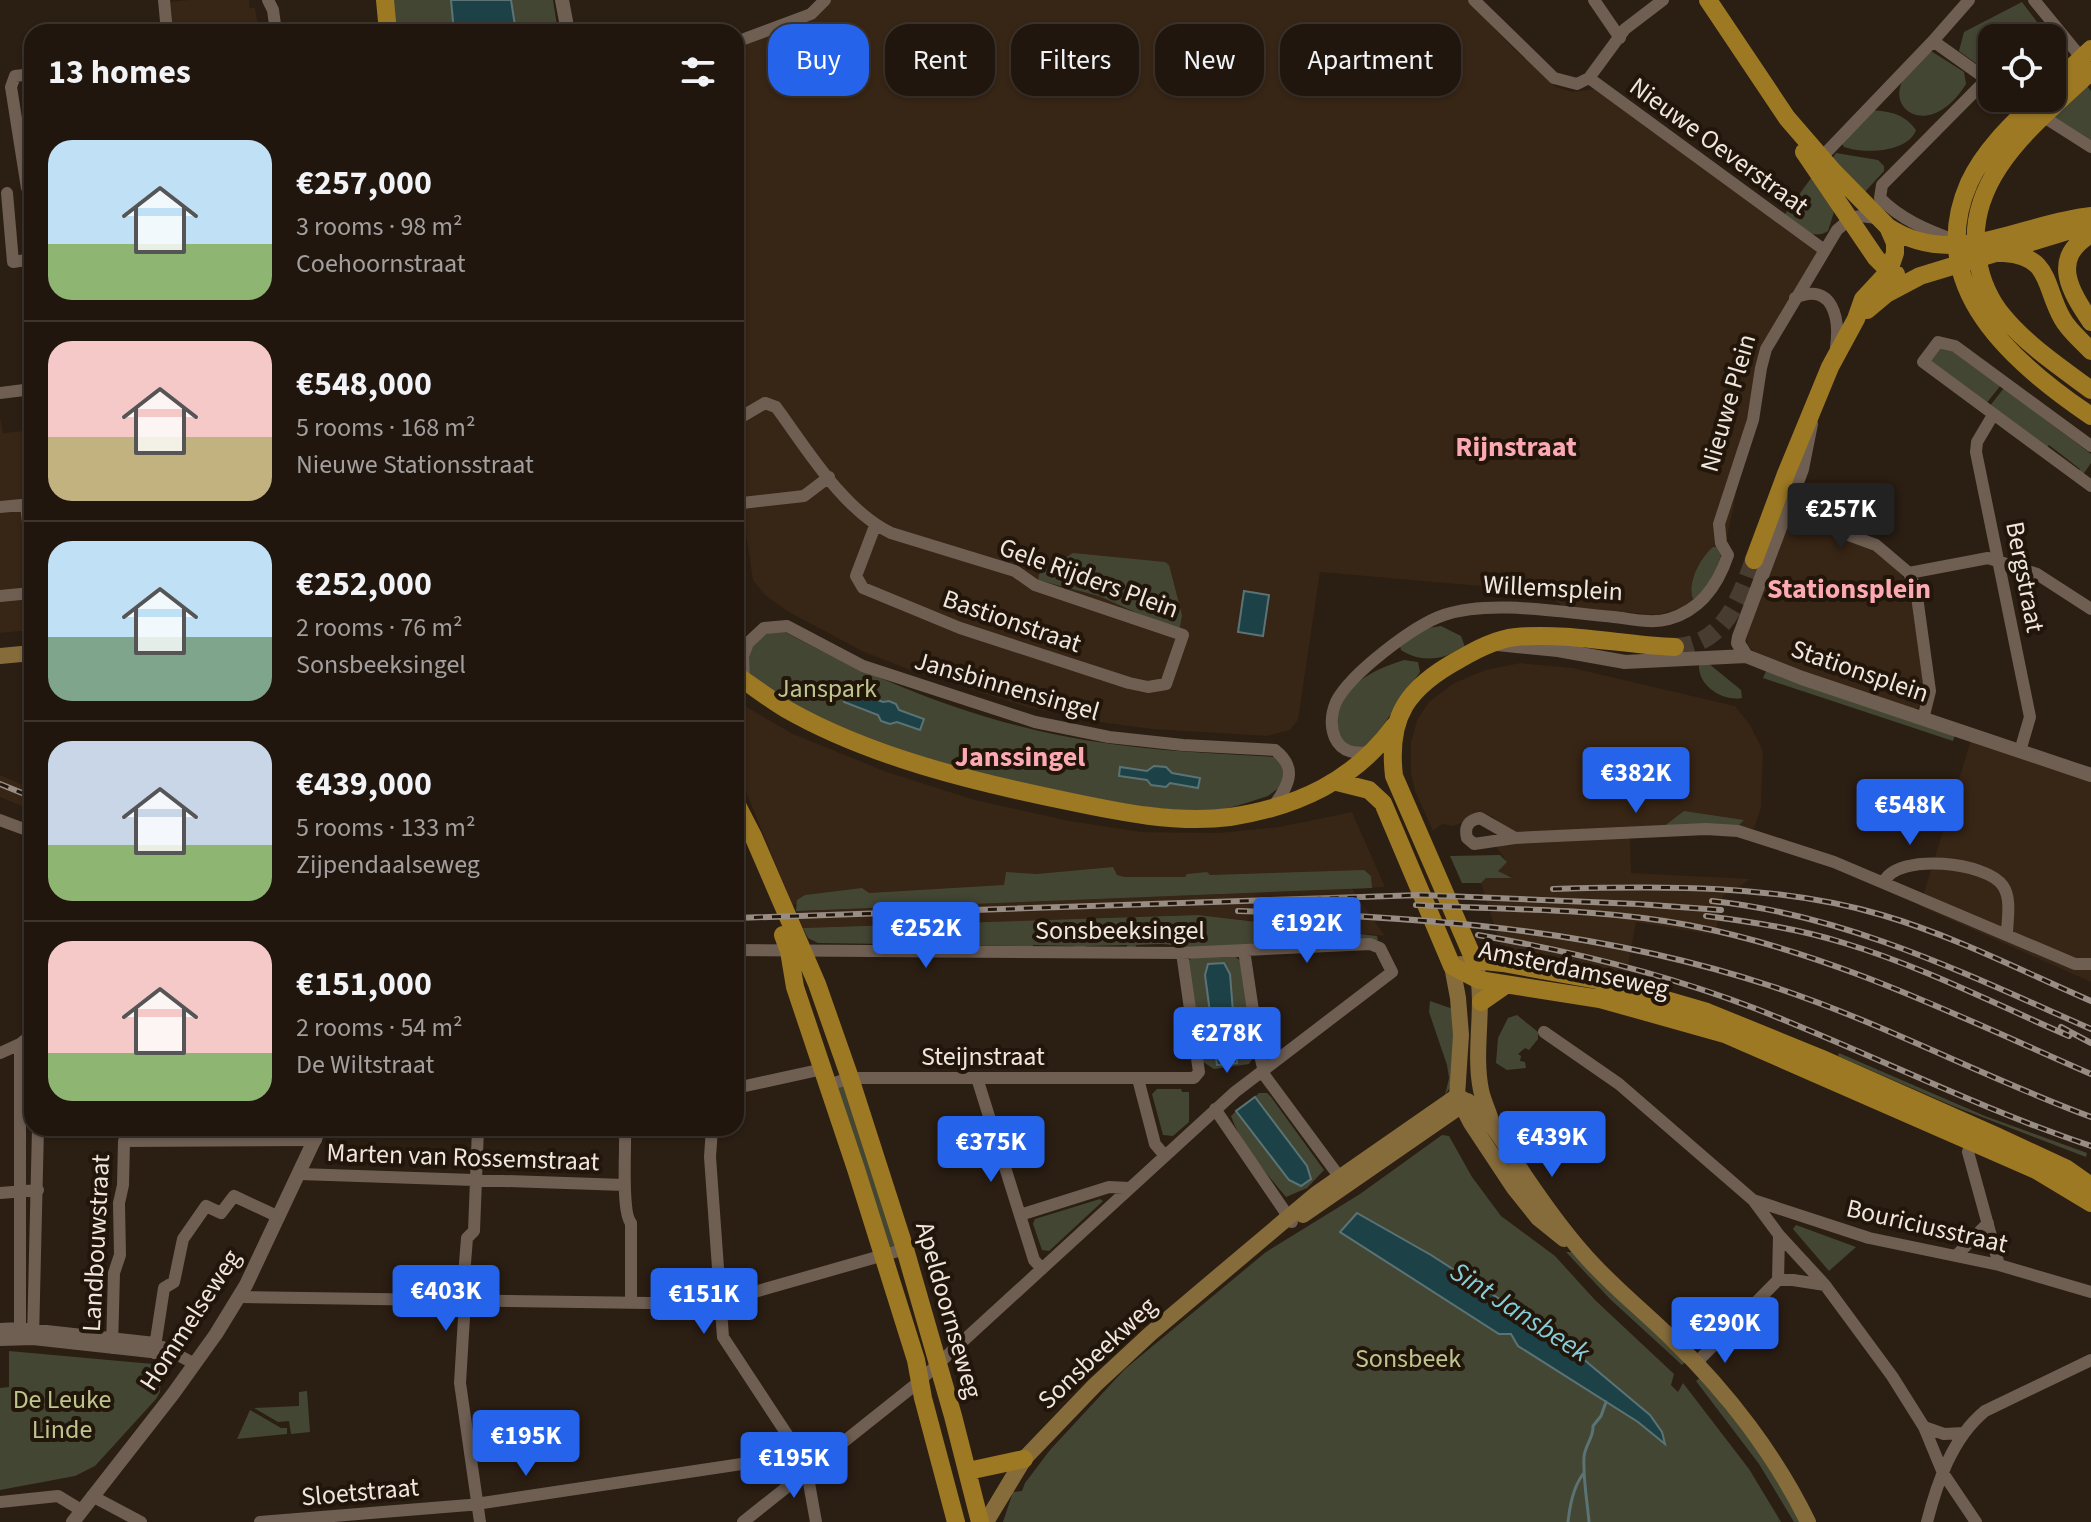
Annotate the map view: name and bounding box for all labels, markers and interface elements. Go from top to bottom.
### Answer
chip: Buy [768,24,869,96]
chip: Rent [885,24,995,96]
chip: Filters [1011,24,1139,96]
chip: New [1155,24,1264,96]
chip: Apartment [1280,24,1461,96]
map controls [1978,24,2066,112]
button: locate [1978,24,2066,112]
text: 13 homes [48,48,191,97]
icon: filters [676,50,720,94]
street label: Nieuwe Oeverstraat [1622,68,1816,224]
text: €257,000 [296,159,432,208]
icon: home [112,172,208,268]
text: 3 rooms · 98 m² [296,208,463,245]
text: Coehoornstraat [296,245,466,282]
street label: Nieuwe Plein [1691,330,1765,476]
text: €548,000 [296,360,432,409]
icon: home [112,373,208,469]
text: 5 rooms · 168 m² [296,409,475,446]
district label: Rijnstraat [1455,427,1577,467]
text: Nieuwe Stationsstraat [296,446,534,483]
pin: €257K [1785,483,1897,551]
text: €257K [1806,490,1876,527]
street label: Bergstraat [1996,518,2054,636]
street label: Gele Rijders Plein [994,528,1184,628]
text: €252,000 [296,560,432,609]
street label: Willemsplein [1482,566,1624,610]
district label: Stationsplein [1767,569,1931,609]
icon: home [112,573,208,669]
street label: Bastionstraat [938,580,1087,662]
text: 2 rooms · 76 m² [296,609,463,646]
street label: Stationsplein [1786,630,1934,712]
street label: Jansbinnensingel [910,642,1104,730]
text: Sonsbeeksingel [296,646,466,683]
park label: Janspark [777,670,877,707]
district label: Janssingel [955,737,1085,777]
pin: €382K [1580,747,1692,815]
text: €382K [1601,754,1671,791]
text: €439,000 [296,760,432,809]
icon: home [112,773,208,869]
pin: €548K [1854,779,1966,847]
text: €548K [1875,786,1945,823]
text: 5 rooms · 133 m² [296,809,475,846]
text: Zijpendaalseweg [296,846,480,883]
pin: €192K [1251,897,1363,965]
pin: €252K [870,902,982,970]
text: €192K [1272,904,1342,941]
text: €252K [891,909,961,946]
street label: Sonsbeeksingel [1035,912,1205,949]
street label: Amsterdamseweg [1476,931,1672,1007]
text: €151,000 [296,960,432,1009]
icon: home [112,973,208,1069]
pin: €278K [1171,1007,1283,1075]
text: 2 rooms · 54 m² [296,1009,463,1046]
text: €278K [1192,1014,1262,1051]
street label: Steijnstraat [921,1038,1045,1075]
text: De Wiltstraat [296,1046,434,1083]
pin: €439K [1496,1111,1608,1179]
pin: €375K [935,1116,1047,1184]
text: €439K [1517,1118,1587,1155]
text: €375K [956,1123,1026,1160]
street label: Marten van Rossemstraat [326,1134,600,1180]
street label: Landbouwstraat [73,1153,119,1333]
street label: Bouriciusstraat [1843,1189,2011,1263]
street label: Apeldoornseweg [906,1217,992,1403]
street label: Hommelseweg [130,1242,250,1398]
water label: Sint Jansbeek [1442,1252,1598,1372]
pin: €403K [390,1265,502,1333]
pin: €151K [648,1268,760,1336]
text: €403K [411,1272,481,1309]
text: €151K [669,1275,739,1312]
street label: Sonsbeekweg [1029,1288,1165,1418]
pin: €290K [1669,1297,1781,1365]
text: €290K [1690,1304,1760,1341]
park label: Sonsbeek [1355,1340,1461,1377]
park label: De Leuke Linde [13,1381,111,1448]
pin: €195K [470,1410,582,1478]
text: €195K [491,1417,561,1454]
pin: €195K [738,1432,850,1500]
text: €195K [759,1439,829,1476]
street label: Sloetstraat [300,1468,421,1516]

